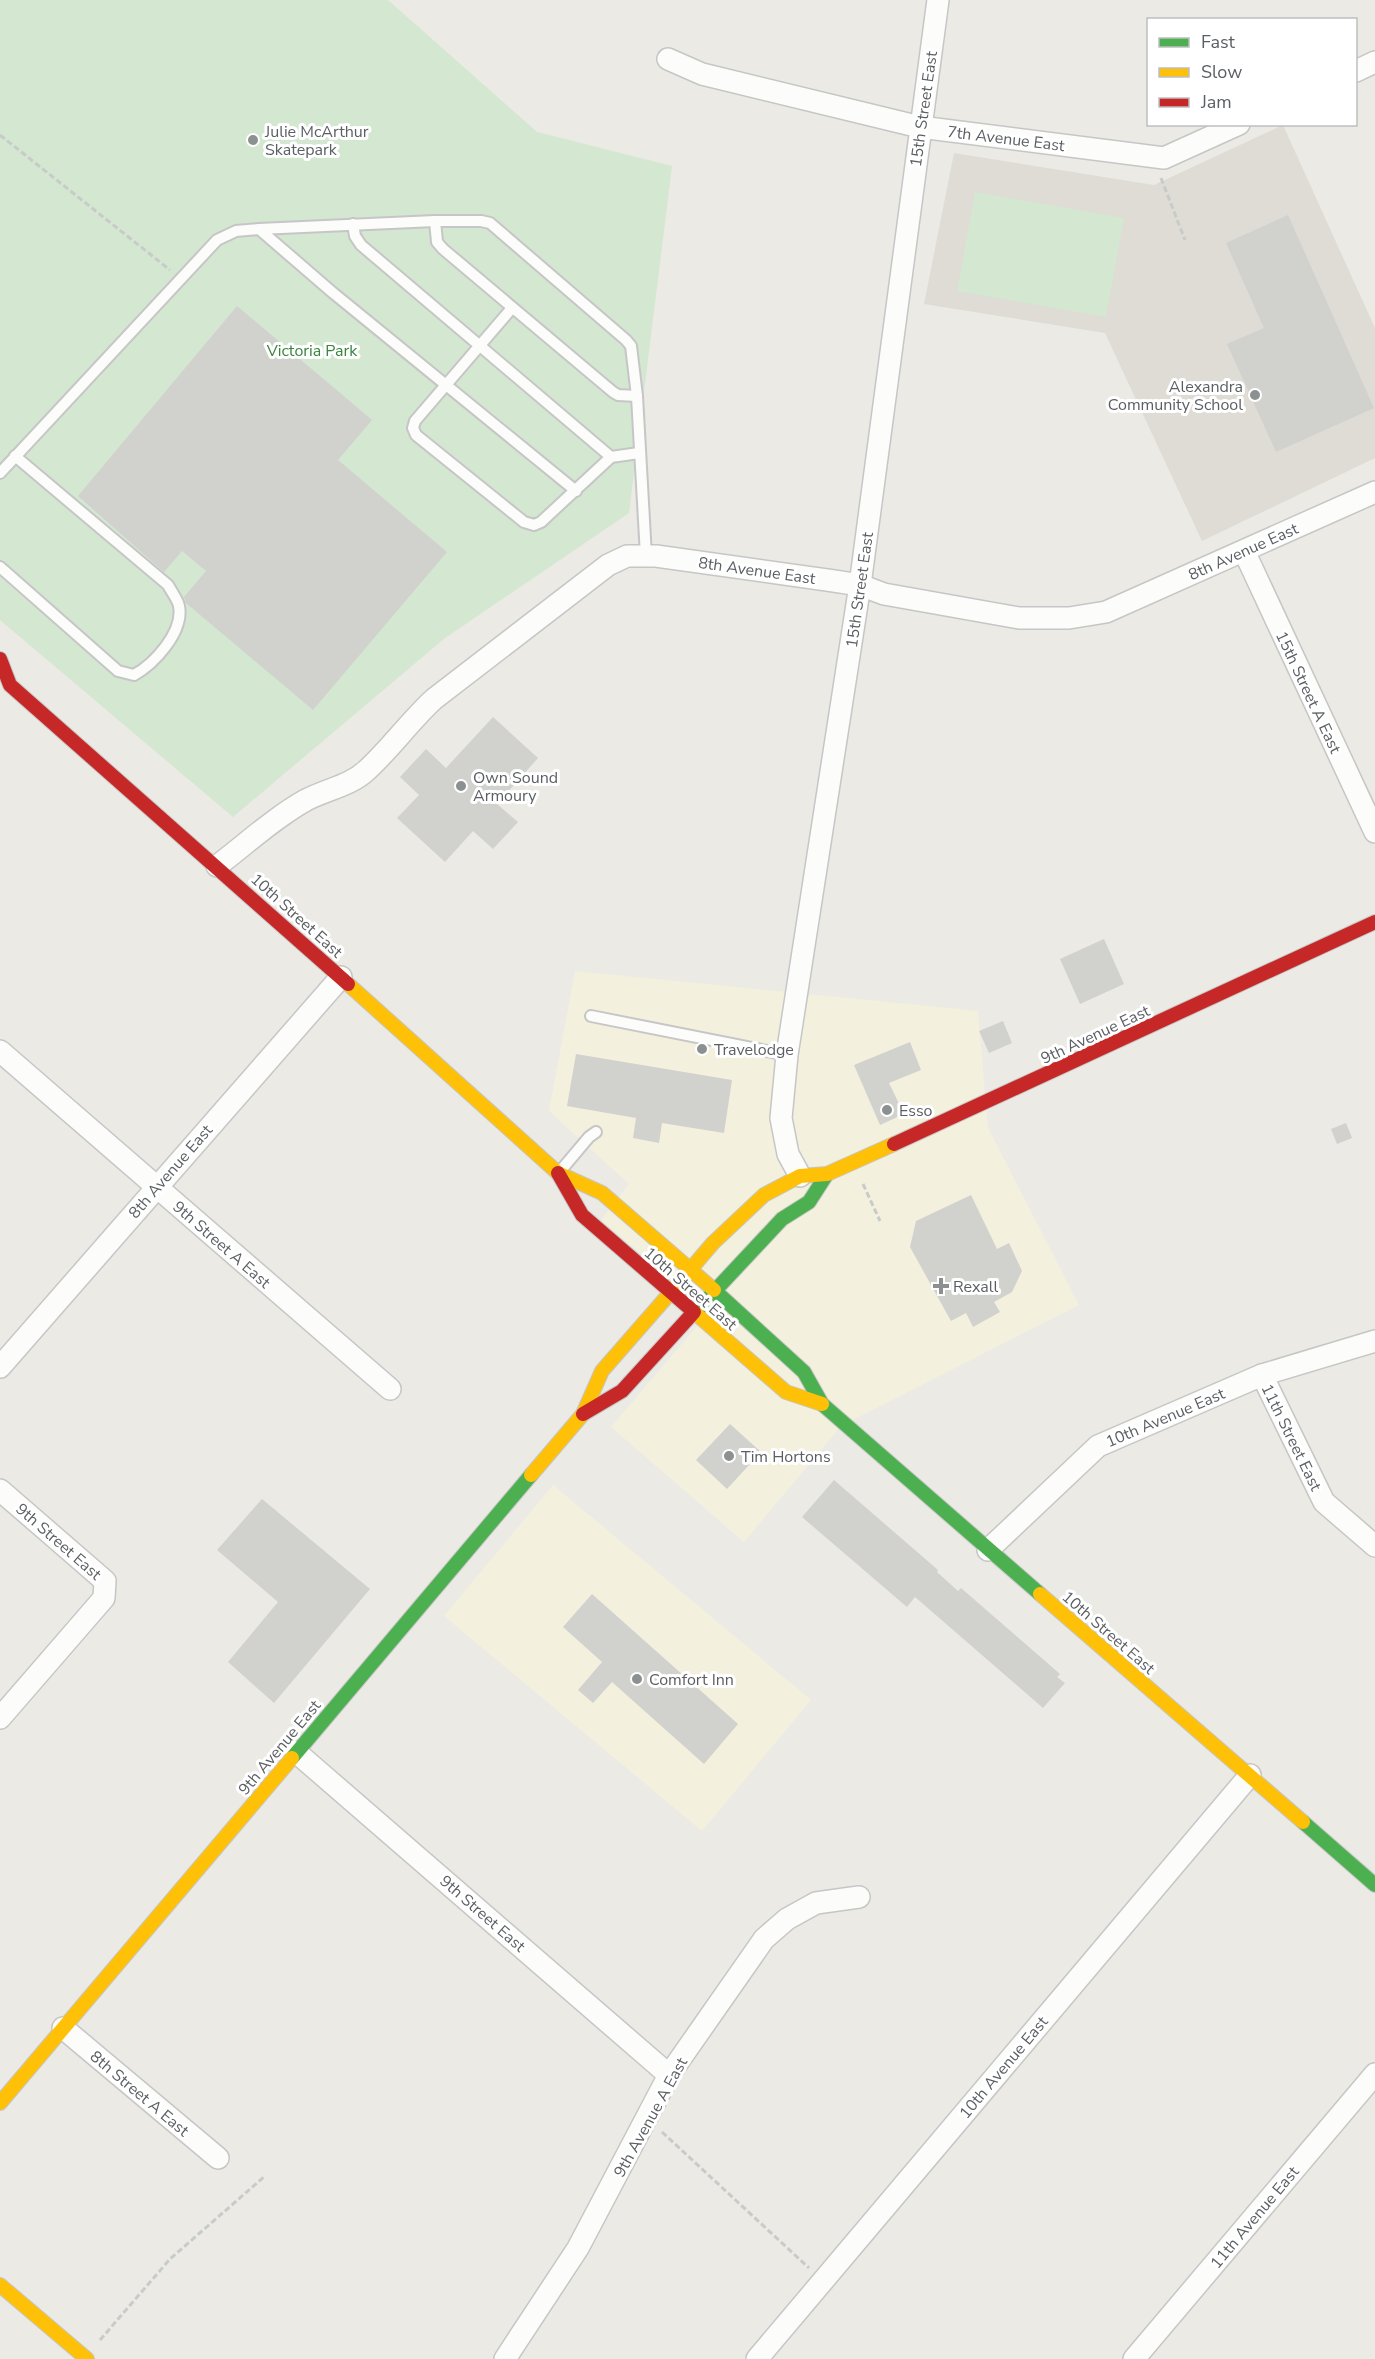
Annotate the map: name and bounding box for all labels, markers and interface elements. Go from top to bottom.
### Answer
legend [1147,18,1357,126]
text: Fast [1201,30,1236,54]
street label: 15th Street East [905,49,943,168]
text: Slow [1201,60,1242,84]
text: Jam [1200,90,1232,114]
place label: Julie McArthur Skatepark [264,121,369,161]
street label: 7th Avenue East [946,121,1066,157]
marker: Julie McArthur Skatepark [246,133,260,147]
park label: Victoria Park [266,340,358,362]
place label: Alexandra Community School [1108,376,1243,416]
marker: Alexandra Community School [1248,388,1262,402]
street label: 8th Avenue East [1185,518,1302,586]
street label: 15th Street East [841,530,879,649]
street label: 8th Avenue East [697,552,817,590]
street label: 15th Street A East [1270,628,1346,757]
place label: Own Sound Armoury [473,767,558,807]
marker: Own Sound Armoury [454,779,468,793]
street label: 10th Street East [246,869,347,963]
street label: 9th Avenue East [1037,1000,1154,1070]
place label: Travelodge [714,1039,794,1061]
marker: Travelodge [695,1042,709,1056]
place label: Esso [899,1100,933,1122]
marker: Esso [880,1103,894,1117]
street label: 8th Avenue East [124,1120,218,1223]
street label: 9th Street A East [168,1196,275,1294]
street label: 10th Street East [639,1242,742,1336]
place label: Rexall [953,1276,999,1298]
marker: Rexall [934,1279,948,1293]
street label: 11th Street East [1256,1380,1327,1495]
street label: 10th Avenue East [1102,1383,1229,1453]
place label: Tim Hortons [741,1446,831,1468]
marker: Tim Hortons [722,1449,736,1463]
street label: 9th Street East [11,1498,106,1585]
street label: 10th Street East [1057,1586,1160,1680]
place label: Comfort Inn [649,1669,734,1691]
marker: Comfort Inn [630,1672,644,1686]
street label: 9th Avenue East [233,1695,326,1800]
street label: 9th Street East [435,1870,530,1957]
street label: 10th Avenue East [954,2011,1053,2124]
street label: 8th Street A East [85,2046,194,2142]
street label: 9th Avenue A East [609,2053,693,2181]
street label: 11th Avenue East [1205,2161,1304,2274]

